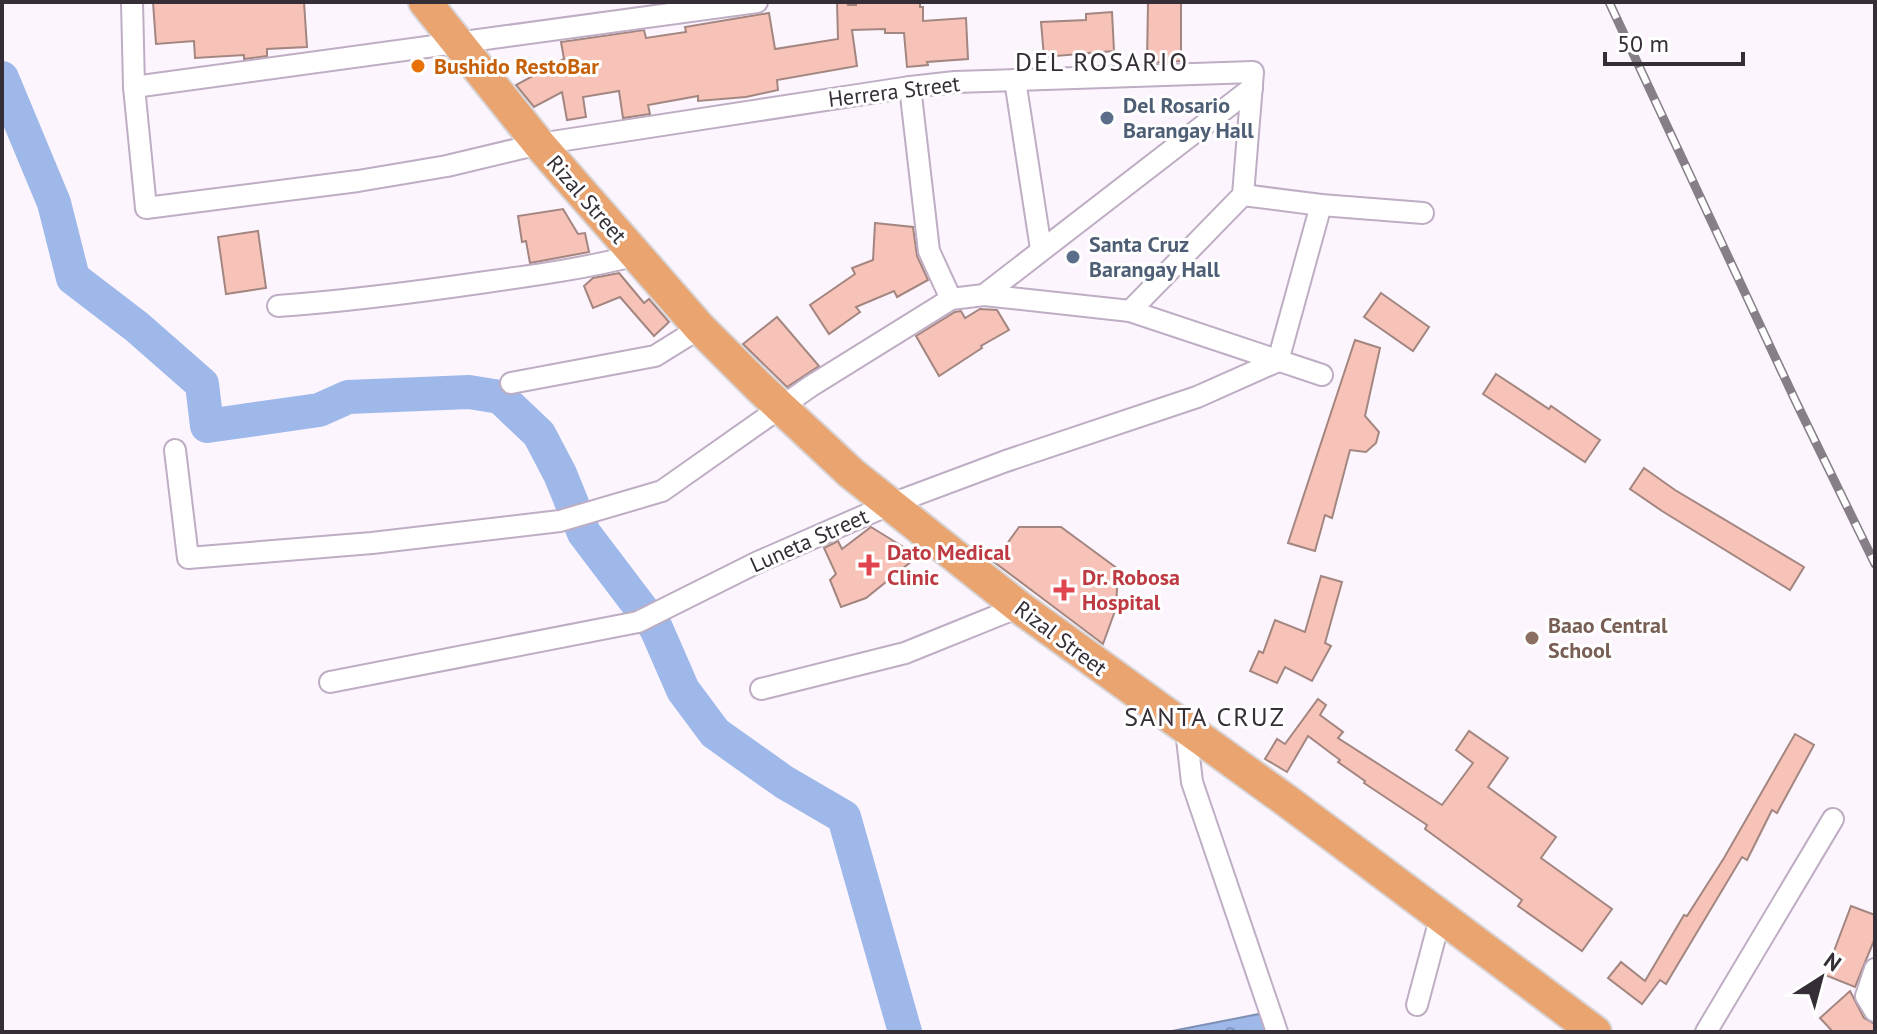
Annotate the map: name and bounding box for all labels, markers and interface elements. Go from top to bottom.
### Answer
scale bar [1605,16,1743,66]
text: 50 m [1617,28,1669,59]
district label: DEL ROSARIO [1015,45,1189,78]
place label: Bushido RestoBar [434,52,599,80]
marker: Bushido RestoBar [409,57,427,75]
street label: Herrera Street [827,69,962,113]
place label: Del Rosario Barangay Hall [1123,91,1254,144]
marker: Del Rosario Barangay Hall [1098,109,1116,127]
street label: Rizal Street [541,149,633,249]
place label: Santa Cruz Barangay Hall [1089,230,1220,283]
marker: Santa Cruz Barangay Hall [1064,248,1082,266]
street label: Luneta Street [746,501,873,579]
place label: Dato Medical Clinic [887,538,1011,591]
marker: Dato Medical Clinic [858,554,880,576]
place label: Dr. Robosa Hospital [1082,563,1180,616]
marker: Dr. Robosa Hospital [1053,579,1075,601]
street label: Rizal Street [1009,594,1113,682]
place label: Baao Central School [1548,611,1668,664]
marker: Baao Central School [1523,629,1541,647]
district label: SANTA CRUZ [1124,700,1286,733]
north arrow [1781,938,1861,1018]
text: N [1819,946,1847,977]

